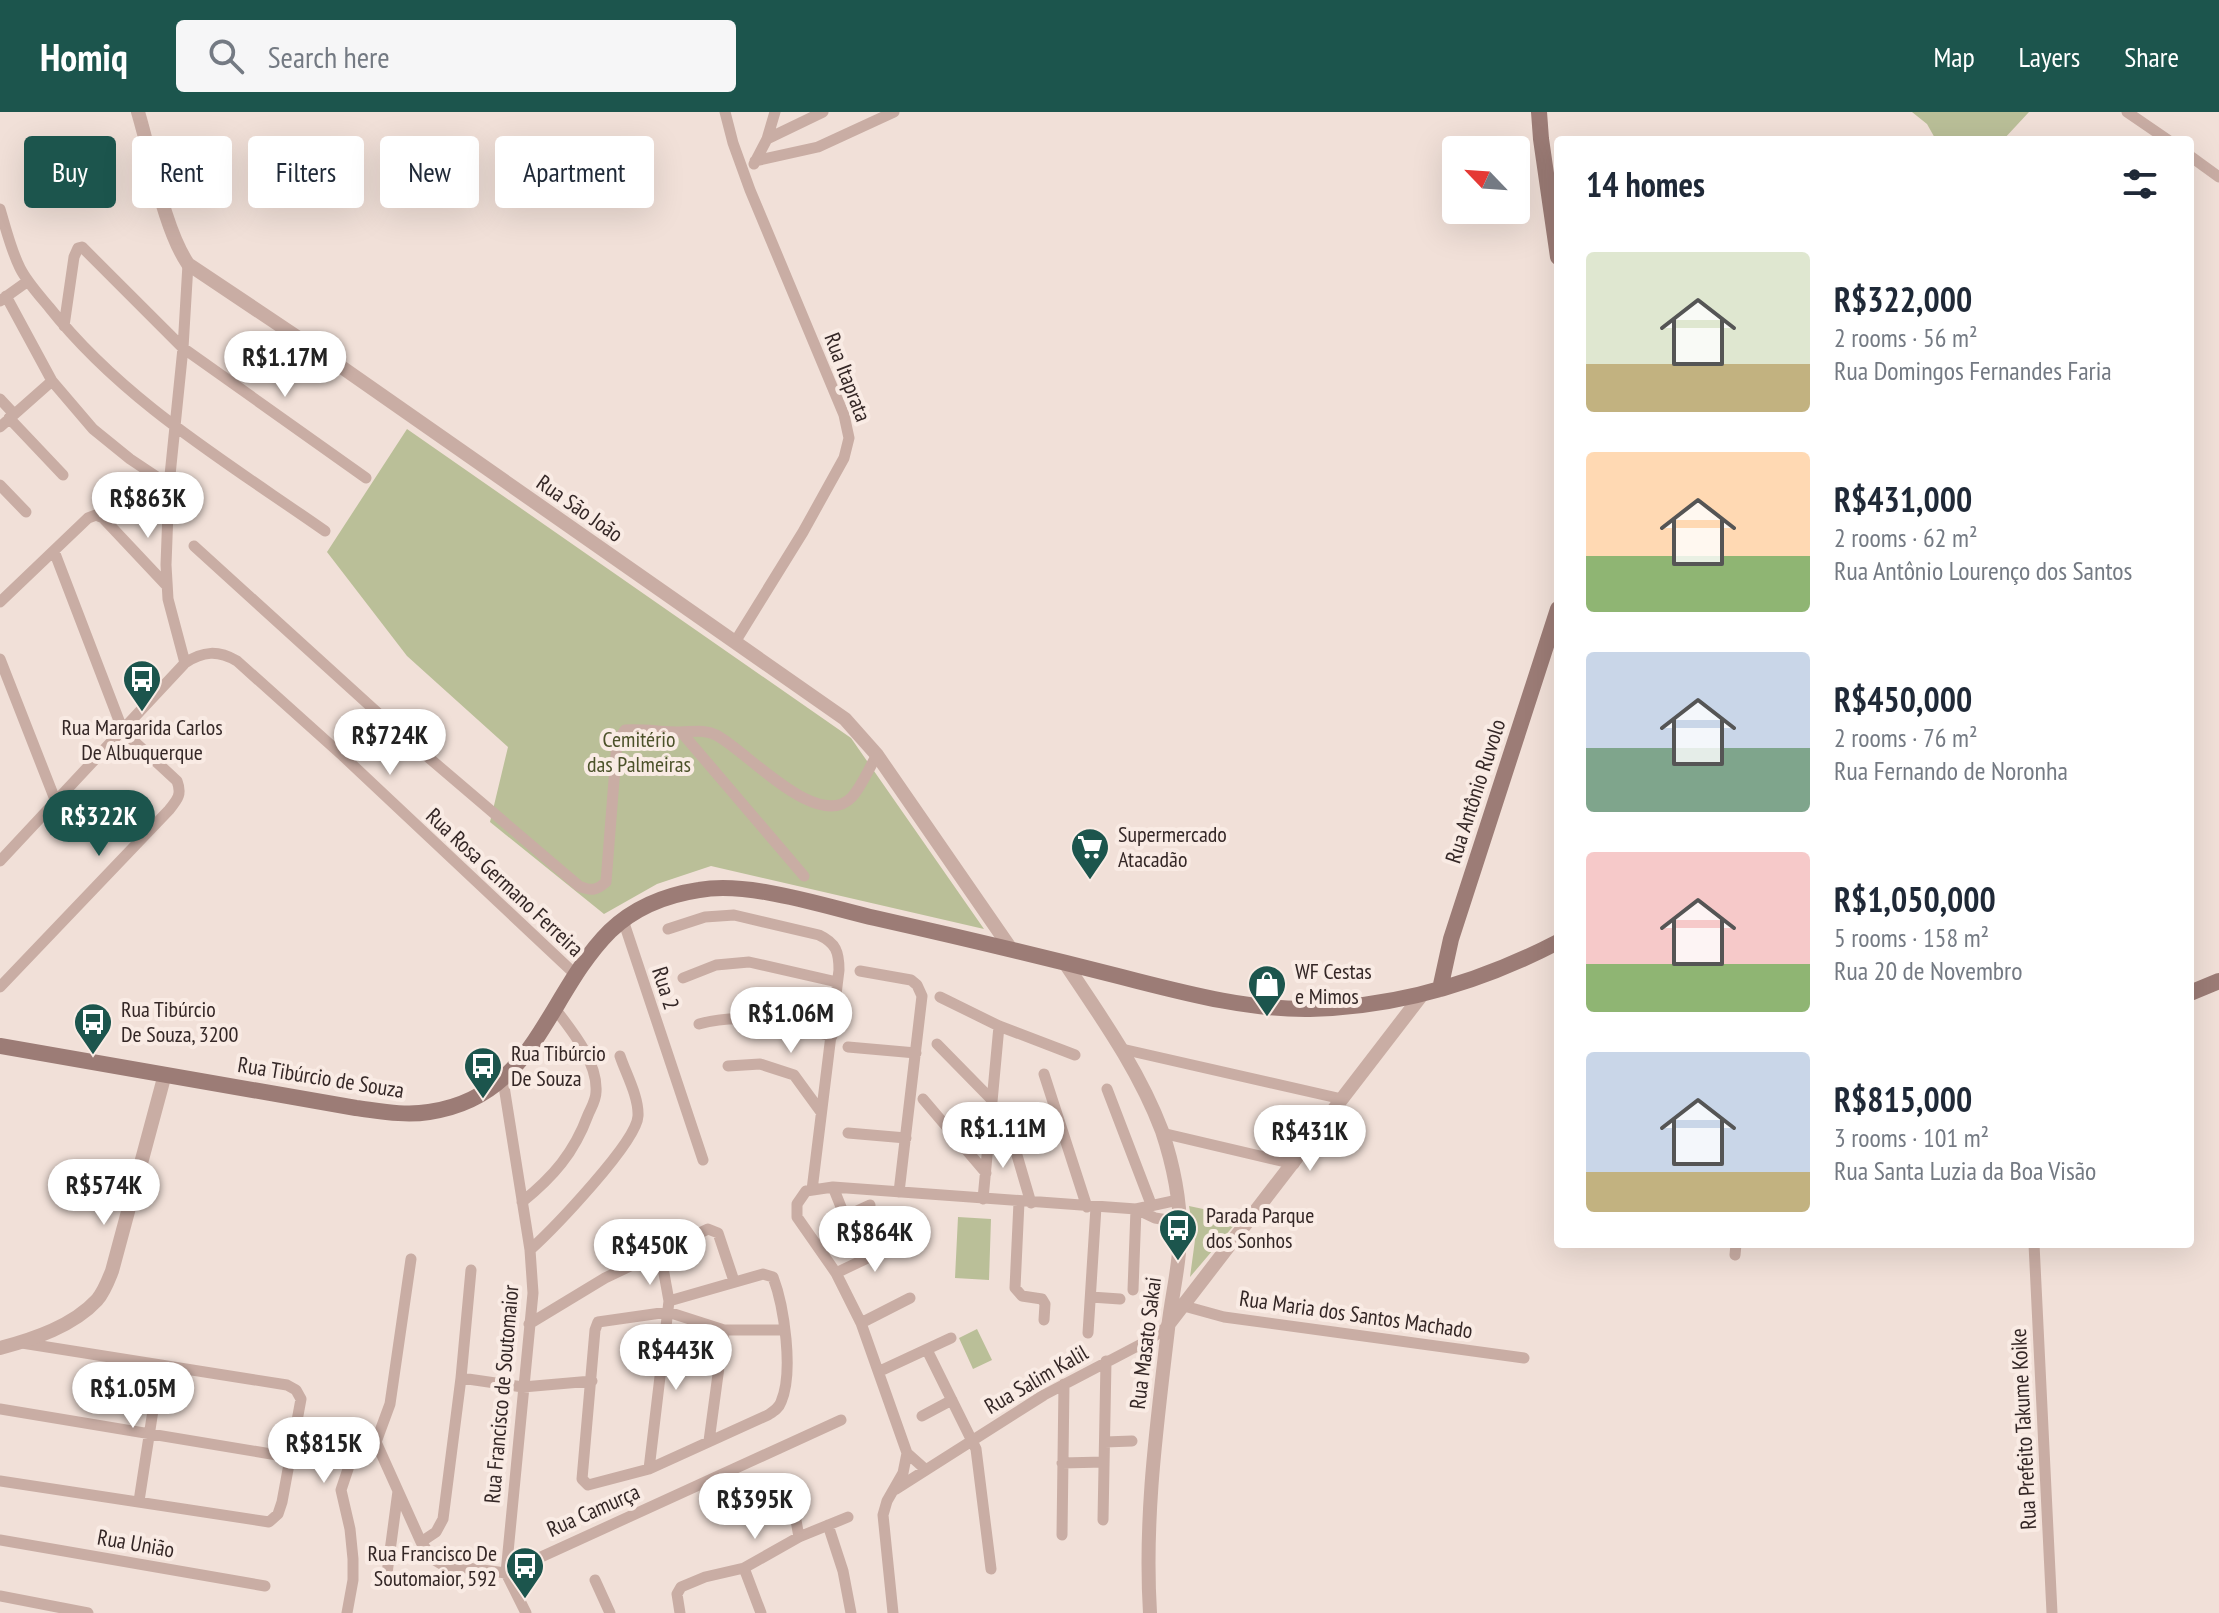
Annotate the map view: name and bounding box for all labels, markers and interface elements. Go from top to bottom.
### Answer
search box [176,20,736,92]
text: Homiq [40,32,128,81]
icon: search [204,34,248,78]
text: Search here [268,37,390,76]
text: Map [1933,38,1975,75]
text: Layers [2019,38,2080,75]
text: Share [2124,38,2179,75]
chip: Buy [24,136,116,208]
chip: Rent [132,136,232,208]
chip: Filters [248,136,364,208]
chip: New [380,136,479,208]
chip: Apartment [495,136,654,208]
north arrow [1442,136,1530,224]
map controls [1442,136,1530,224]
text: 14 homes [1586,162,1705,206]
icon: filters [2118,162,2162,206]
text: R$322,000 [1834,277,1972,321]
icon: home [1650,284,1746,380]
text: 2 rooms · 56 m² [1834,321,1978,354]
street label: Rua Itaprata [818,329,878,425]
pin: R$1.17M [211,331,359,399]
text: R$1.17M [242,340,328,373]
text: Rua Domingos Fernandes Faria [1834,354,2112,387]
street label: Rua São João [531,468,629,548]
pin: R$863K [83,472,213,540]
text: R$431,000 [1834,477,1972,521]
text: R$863K [110,481,186,514]
icon: home [1650,484,1746,580]
text: 2 rooms · 62 m² [1834,521,1978,554]
text: Rua Antônio Lourenço dos Santos [1834,554,2132,587]
bus stop icon: Rua Margarida Carlos De Albuquerque [121,658,163,713]
text: R$450,000 [1834,677,1972,721]
icon: home [1650,684,1746,780]
pin: R$724K [325,709,455,777]
place label: Rua Margarida Carlos De Albuquerque [61,713,223,766]
street label: Rua Antônio Ruvolo [1439,715,1511,867]
text: R$724K [352,718,428,751]
text: 2 rooms · 76 m² [1834,721,1978,754]
park label: Cemitério das Palmeiras [587,725,691,778]
text: Rua Fernando de Noronha [1834,754,2068,787]
pin: R$322K [34,790,164,858]
text: R$322K [61,799,137,832]
street label: Rua Rosa Germano Ferreira [420,802,590,962]
place label: Supermercado Atacadão [1118,820,1227,873]
supermarket icon: Supermercado Atacadão [1069,826,1111,881]
text: R$1,050,000 [1834,877,1996,921]
icon: home [1650,884,1746,980]
text: 5 rooms · 158 m² [1834,921,1989,954]
text: Rua 20 de Novembro [1834,954,2022,987]
place label: WF Cestas e Mimos [1295,957,1372,1010]
street label: Rua 2 [646,963,686,1013]
shop icon: WF Cestas e Mimos [1246,963,1288,1018]
pin: R$1.06M [717,987,865,1055]
place label: Rua Tibúrcio De Souza, 3200 [121,995,238,1048]
text: R$1.06M [748,996,834,1029]
bus stop icon: Rua Tibúrcio De Souza, 3200 [72,1001,114,1056]
place label: Rua Tibúrcio De Souza [511,1039,606,1092]
bus stop icon: Rua Tibúrcio De Souza [462,1045,504,1100]
street label: Rua Tibúrcio de Souza [236,1050,406,1104]
text: R$815,000 [1834,1077,1972,1121]
icon: home [1650,1084,1746,1180]
pin: R$1.11M [929,1102,1077,1170]
pin: R$431K [1245,1105,1375,1173]
text: R$1.11M [960,1111,1046,1144]
text: R$431K [1272,1114,1348,1147]
text: 3 rooms · 101 m² [1834,1121,1989,1154]
text: Rua Santa Luzia da Boa Visão [1834,1154,2096,1187]
pin: R$574K [39,1159,169,1227]
text: R$574K [66,1168,142,1201]
place label: Parada Parque dos Sonhos [1206,1201,1314,1254]
pin: R$864K [810,1206,940,1274]
bus stop icon: Parada Parque dos Sonhos [1157,1207,1199,1262]
text: R$864K [837,1215,913,1248]
pin: R$450K [585,1219,715,1287]
text: R$450K [612,1228,688,1261]
street label: Rua Masato Sakai [1123,1275,1167,1411]
street label: Rua Francisco de Soutomaior [477,1284,525,1504]
street label: Rua Maria dos Santos Machado [1238,1284,1474,1344]
pin: R$443K [611,1324,741,1392]
street label: Rua Prefeito Takume Koike [2004,1328,2042,1530]
text: R$443K [638,1333,714,1366]
street label: Rua Salim Kalil [979,1338,1094,1420]
pin: R$1.05M [59,1362,207,1430]
text: R$1.05M [90,1371,176,1404]
pin: R$815K [259,1417,389,1485]
text: R$815K [286,1426,362,1459]
pin: R$395K [690,1473,820,1541]
street label: Rua Camurça [542,1477,644,1543]
text: R$395K [717,1482,793,1515]
street label: Rua União [95,1522,177,1564]
place label: Rua Francisco De Soutomaior, 592 [368,1539,497,1592]
bus stop icon: Rua Francisco De Soutomaior, 592 [504,1545,546,1600]

